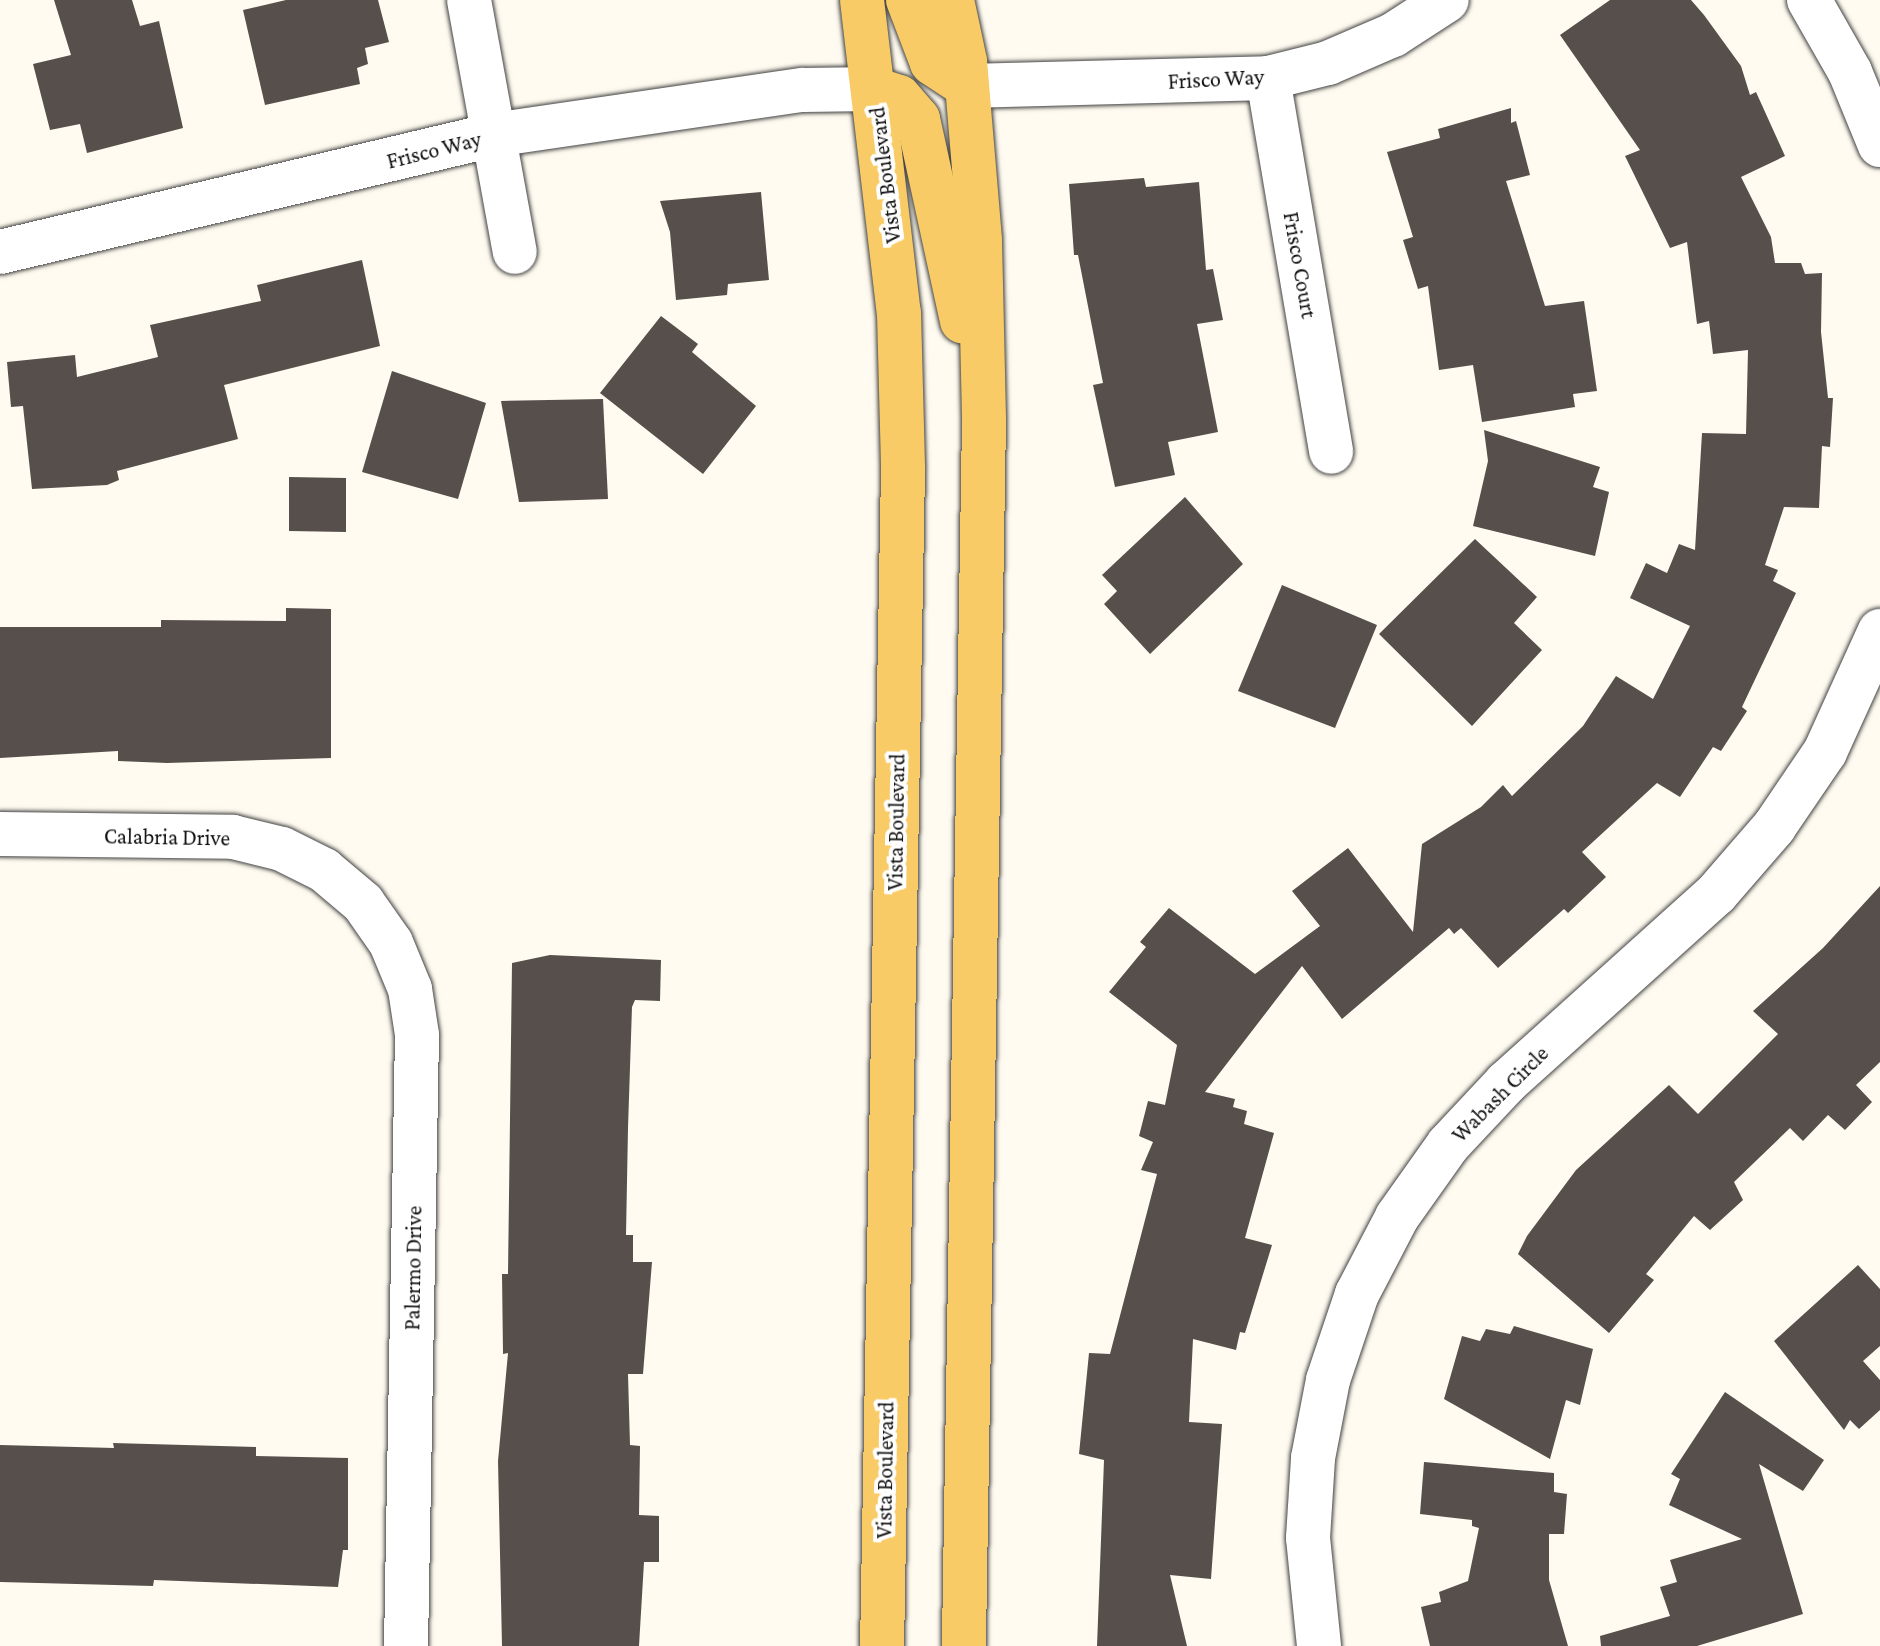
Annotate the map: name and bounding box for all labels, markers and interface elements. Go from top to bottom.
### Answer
street label: Frisco Way [1167,63,1265,95]
street label: Vista Boulevard [864,105,906,245]
street label: Frisco Way [384,126,484,174]
street label: Frisco Court [1278,210,1322,320]
street label: Vista Boulevard [882,753,910,891]
street label: Calabria Drive [104,823,230,851]
street label: Wabash Circle [1446,1040,1554,1148]
street label: Palermo Drive [399,1205,427,1331]
street label: Vista Boulevard [871,1401,899,1539]

